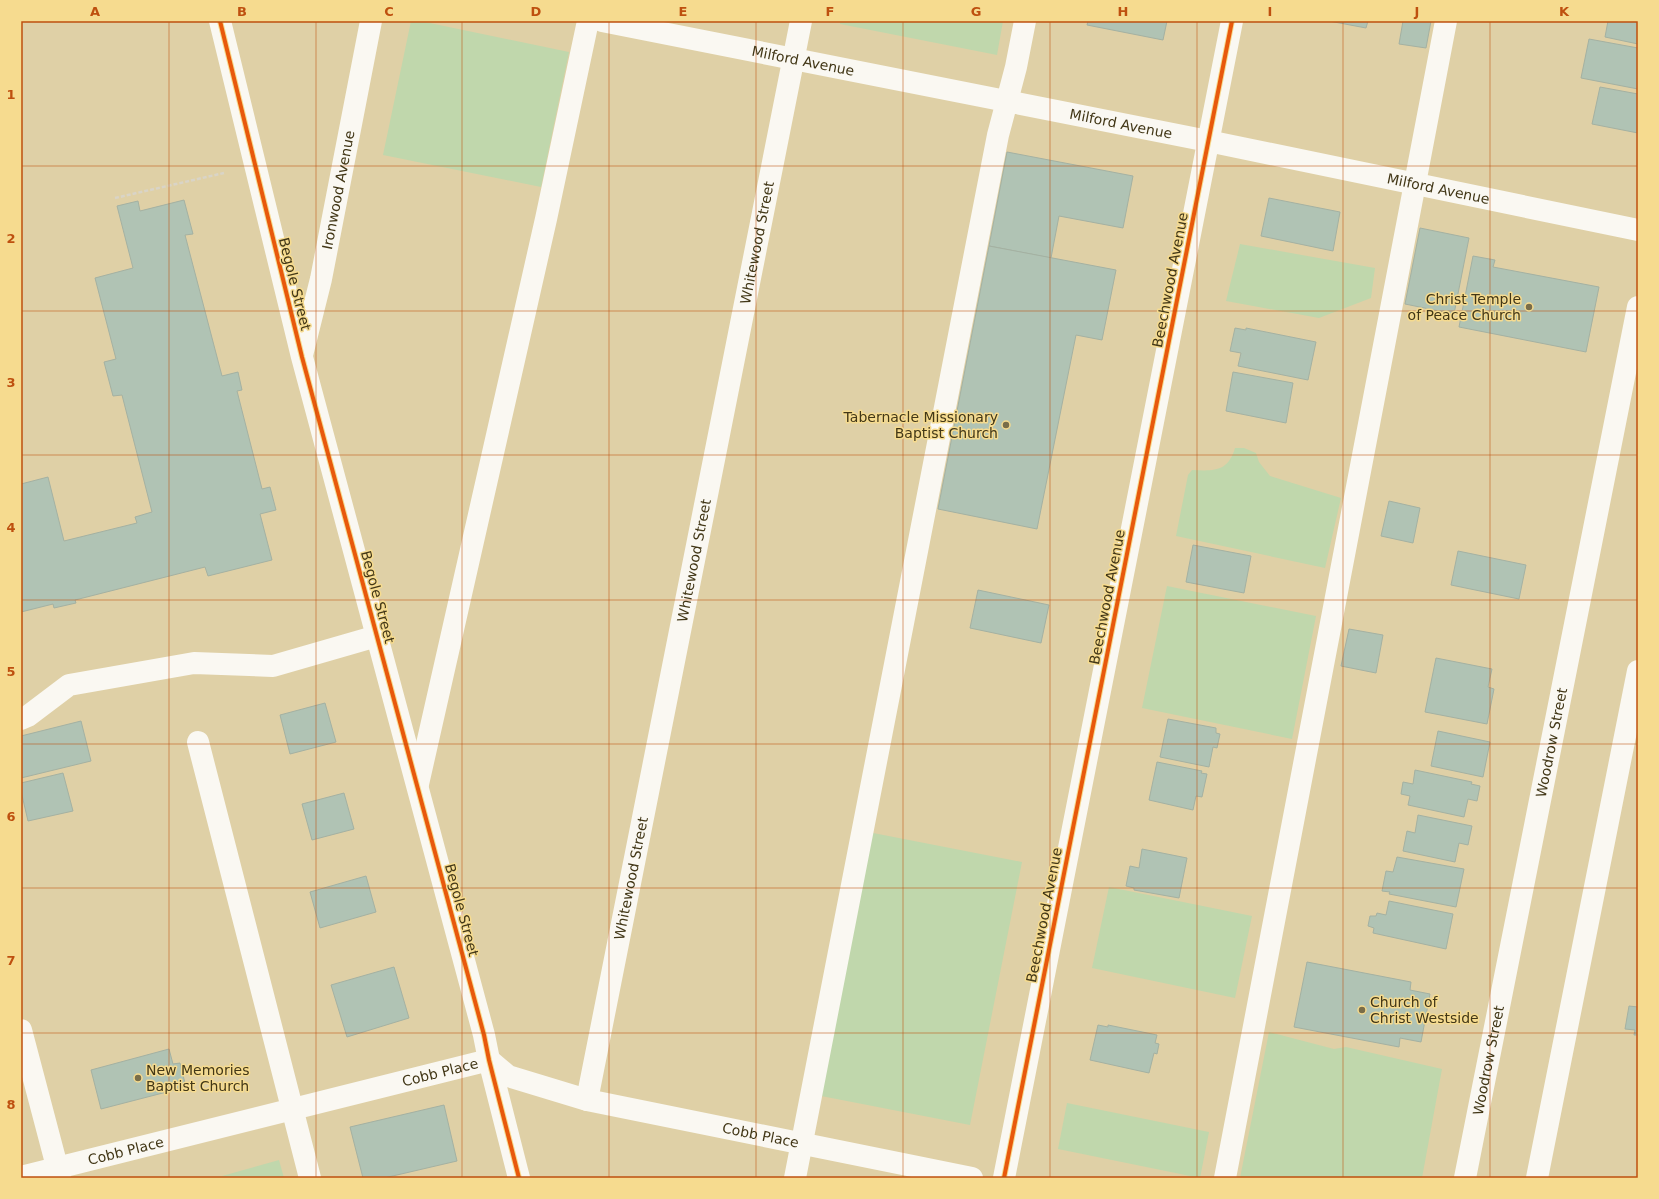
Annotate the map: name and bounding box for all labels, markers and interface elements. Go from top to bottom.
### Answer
text: A [90,4,100,19]
text: B [237,4,247,19]
text: C [384,4,394,19]
text: D [531,4,542,19]
text: E [679,4,687,19]
text: F [826,4,834,19]
text: G [971,4,981,19]
text: H [1118,4,1128,19]
text: I [1268,4,1272,19]
text: J [1414,4,1419,19]
text: K [1559,4,1570,19]
street label: Milford Avenue [750,43,856,79]
text: 1 [6,87,16,102]
street label: Milford Avenue [1068,106,1174,142]
street label: Ironwood Avenue [319,129,358,251]
street label: Milford Avenue [1386,170,1491,207]
street label: Whitewood Street [737,179,777,306]
street label: Beechwood Avenue [1149,211,1191,349]
text: 2 [6,231,16,246]
street label: Begole Street [276,236,314,333]
place label: Christ Temple of Peace Church [1408,291,1521,323]
marker: Christ Temple of Peace Church [1524,302,1534,312]
text: 3 [6,375,16,390]
place label: Tabernacle Missionary Baptist Church [843,409,998,441]
marker: Tabernacle Missionary Baptist Church [1001,420,1011,430]
street label: Whitewood Street [674,497,714,624]
text: 4 [6,520,16,535]
street label: Beechwood Avenue [1086,528,1128,666]
street label: Begole Street [358,549,398,646]
text: 5 [6,664,16,679]
street label: Woodrow Street [1533,686,1570,799]
text: 6 [6,809,16,824]
street label: Whitewood Street [611,815,651,941]
street label: Beechwood Avenue [1023,846,1065,984]
street label: Begole Street [442,862,482,959]
text: 7 [6,953,16,968]
place label: Church of Christ Westside [1370,994,1479,1026]
street label: Woodrow Street [1470,1004,1507,1117]
marker: Church of Christ Westside [1357,1005,1367,1015]
street label: Cobb Place [400,1055,480,1089]
place label: New Memories Baptist Church [146,1062,249,1094]
marker: New Memories Baptist Church [133,1073,143,1083]
text: 8 [6,1097,16,1112]
street label: Cobb Place [721,1120,800,1151]
street label: Cobb Place [86,1134,165,1168]

